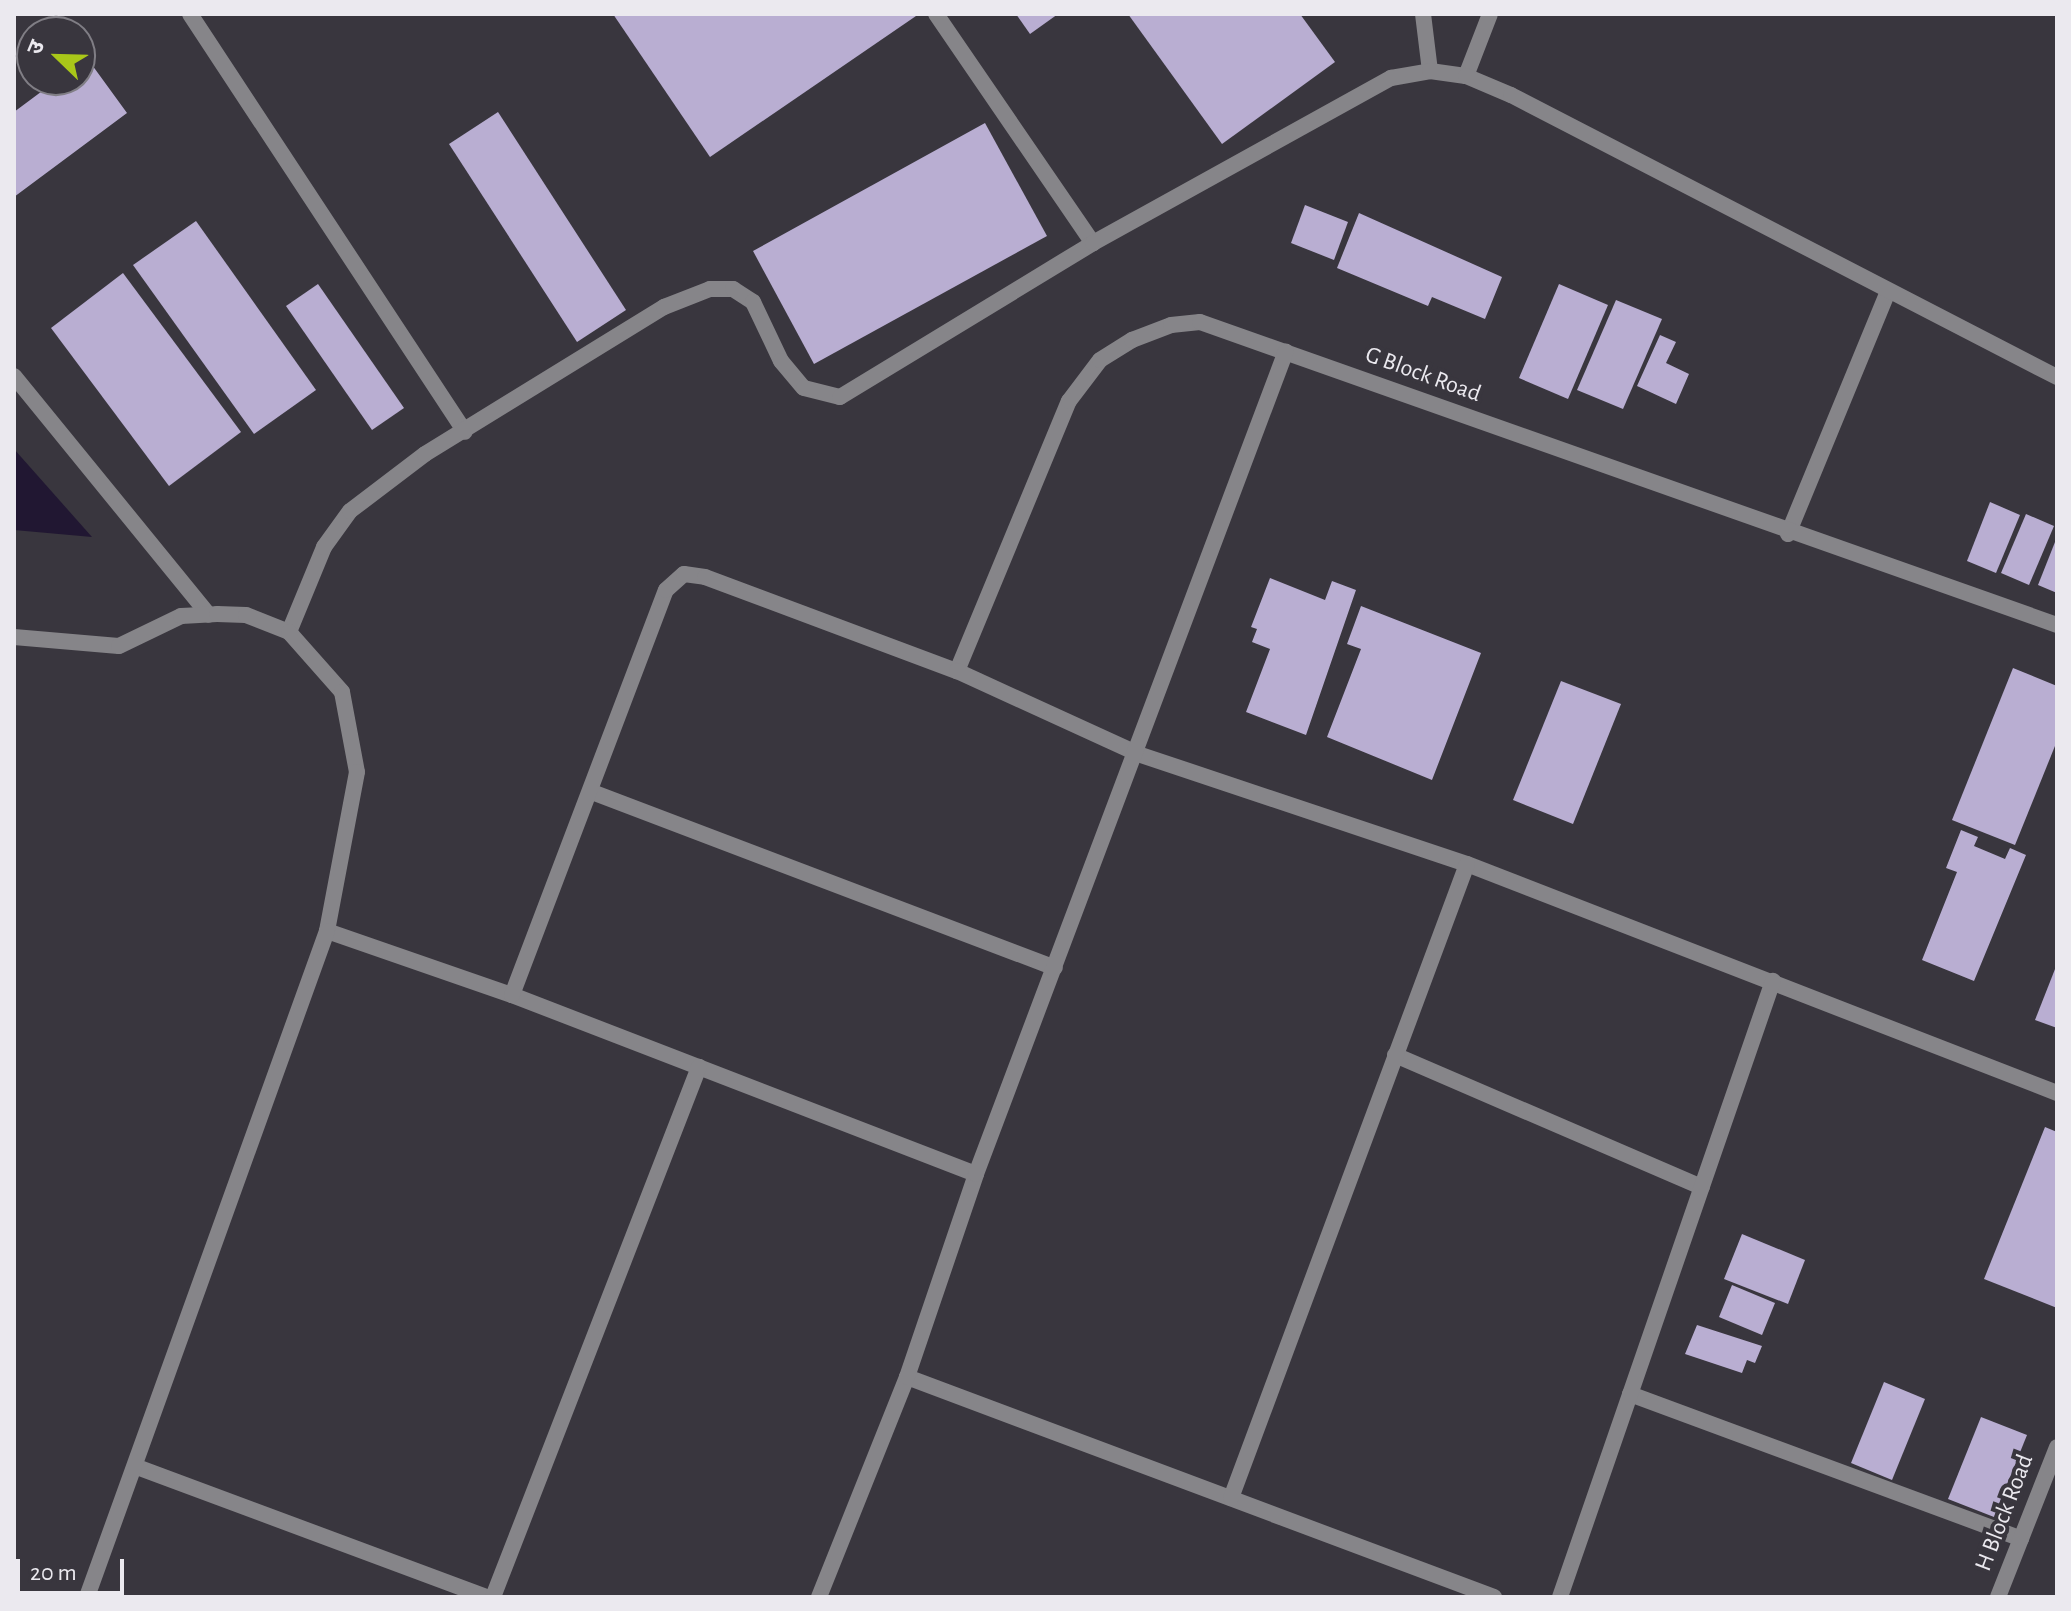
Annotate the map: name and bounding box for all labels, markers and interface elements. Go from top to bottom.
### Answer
north arrow [16,16,96,96]
text: उ [23,37,48,58]
street label: G Block Road [1361,341,1485,409]
street label: H Block Road [1970,1450,2040,1576]
scale bar [20,1543,128,1593]
text: 20 m [30,1561,77,1585]

